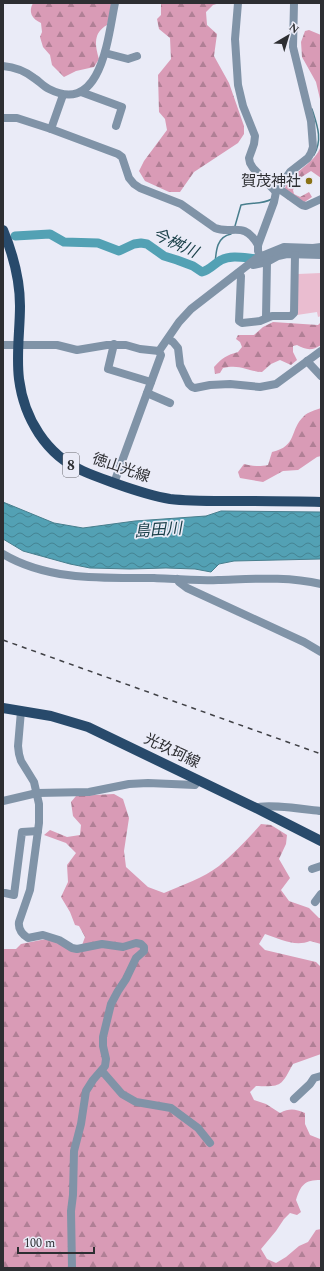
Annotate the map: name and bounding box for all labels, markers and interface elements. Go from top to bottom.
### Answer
north arrow [268,16,308,56]
text: N [285,19,303,38]
place label: 賀茂神社 [241,170,301,193]
marker: 賀茂神社 [304,176,314,186]
water label: 今桝川 [148,222,204,265]
street label: 徳山光線 [89,447,153,489]
road number: 8 [63,453,79,477]
water label: 島田川 [133,516,185,544]
street label: 光玖珂線 [140,728,204,774]
scale bar [18,1229,94,1255]
text: 100 m [24,1234,55,1253]

